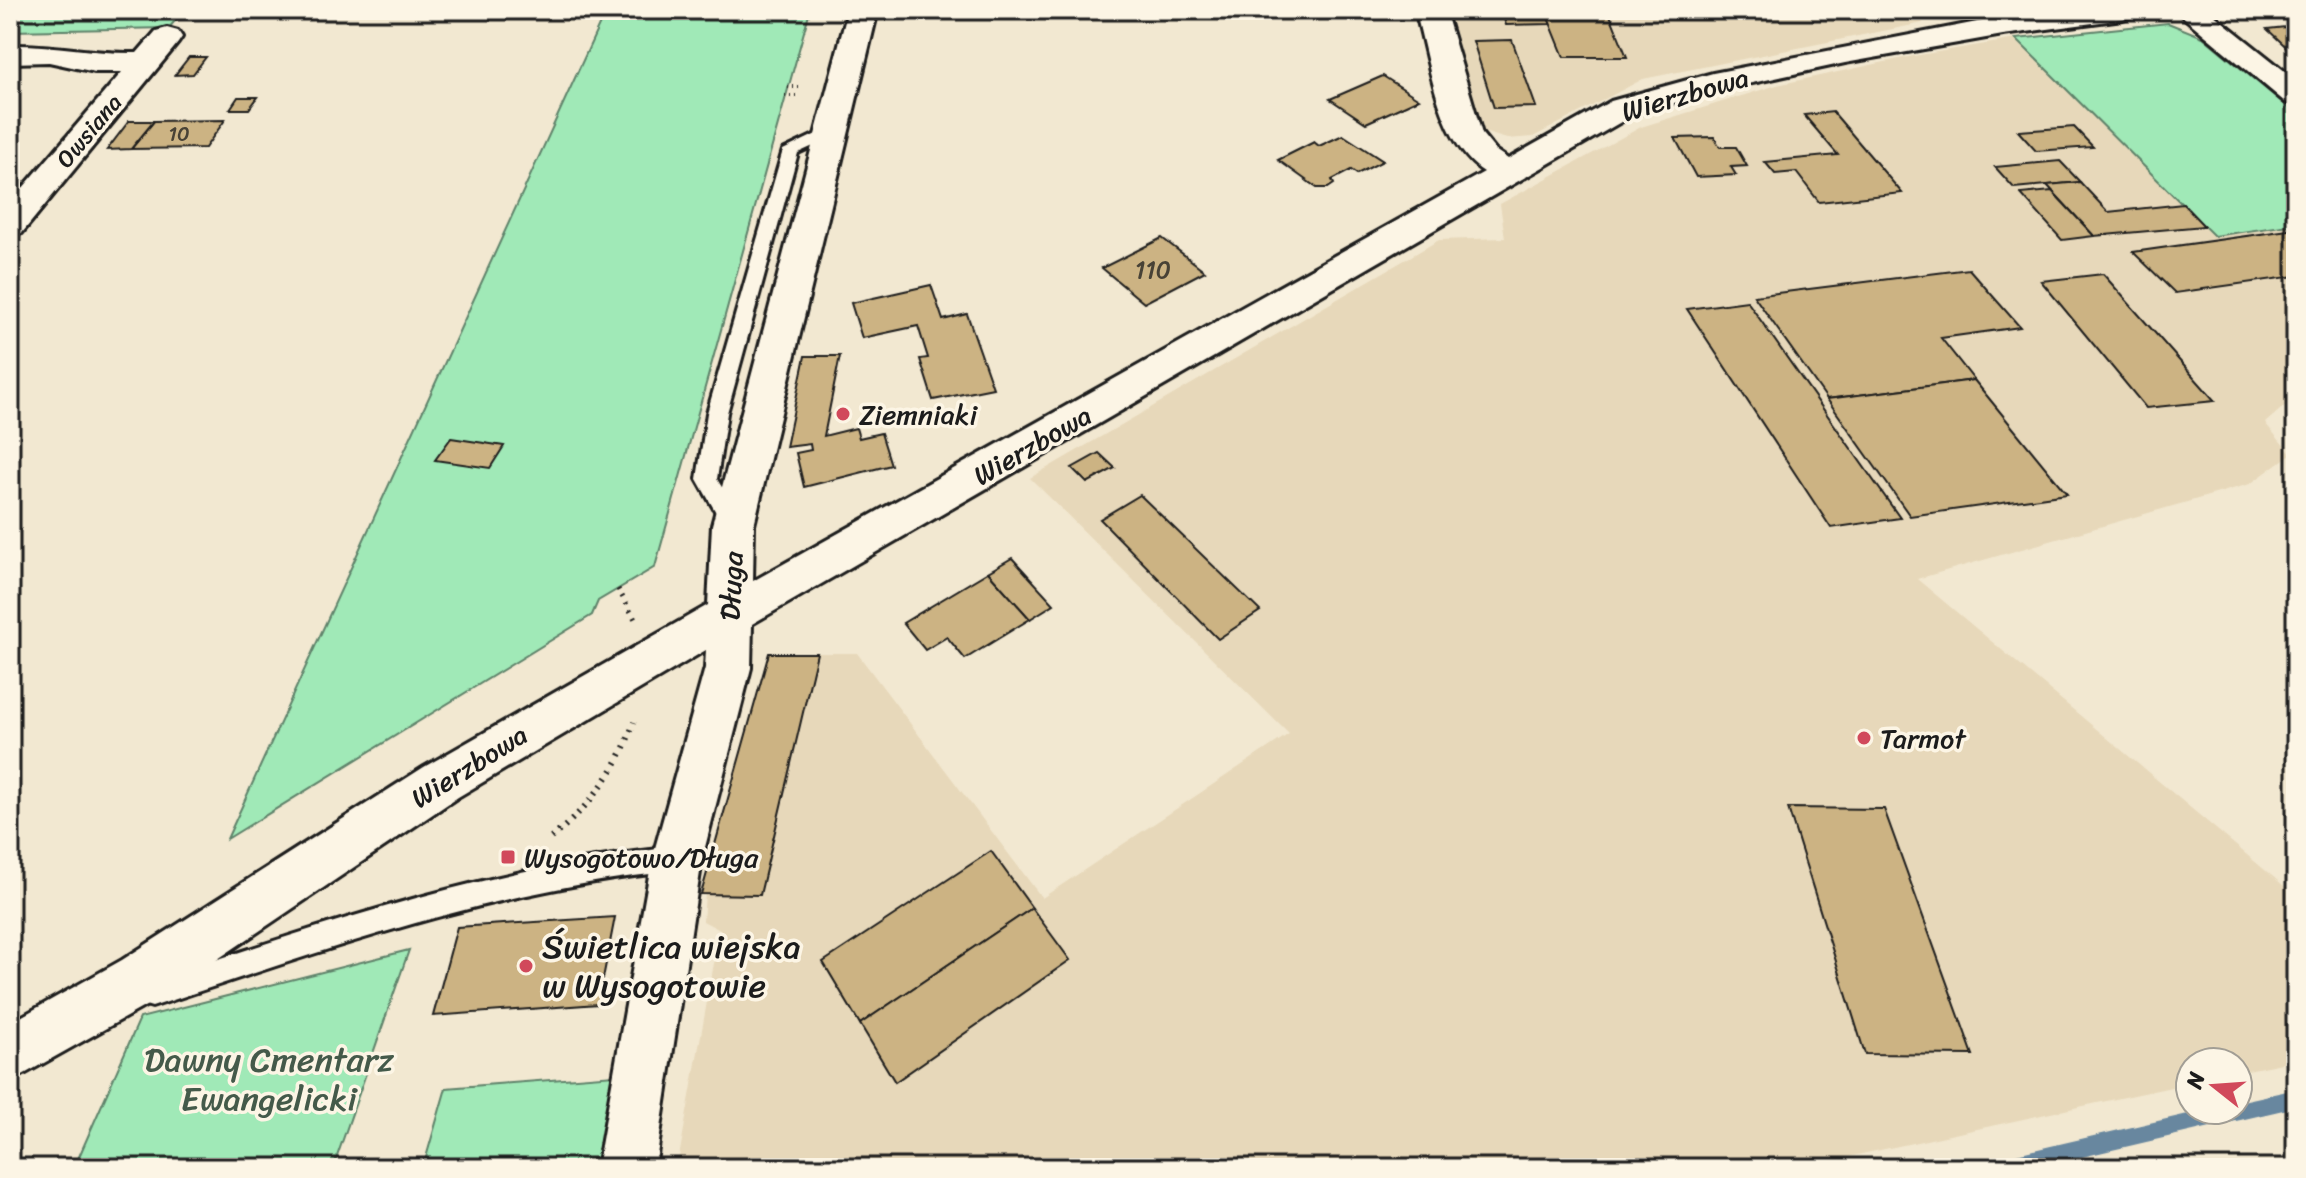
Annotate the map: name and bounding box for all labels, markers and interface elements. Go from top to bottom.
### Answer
street label: Wierzbowa [1616,53,1755,136]
street label: Owsiana [45,84,133,178]
house number: 10 [168,117,190,152]
house number: 110 [1135,249,1171,291]
place label: Ziemniaki [859,390,979,439]
street label: Wierzbowa [963,392,1101,499]
marker: Ziemniaki [834,405,852,423]
street label: Długa [705,549,758,622]
street label: Wierzbowa [401,711,538,822]
place label: Tarmot [1880,714,1967,763]
marker: Tarmot [1855,729,1873,747]
place label: Wysogotowo/Długa [524,833,759,882]
marker: Wysogotowo/Długa [499,848,517,866]
place label: Świetlica wiejska w Wysogotowie [542,917,800,1016]
marker: Świetlica wiejska w Wysogotowie [517,957,535,975]
park label: Dawny Cmentarz Ewangelicki [144,1030,395,1129]
north arrow [2174,1046,2254,1126]
text: N [2174,1067,2216,1094]

